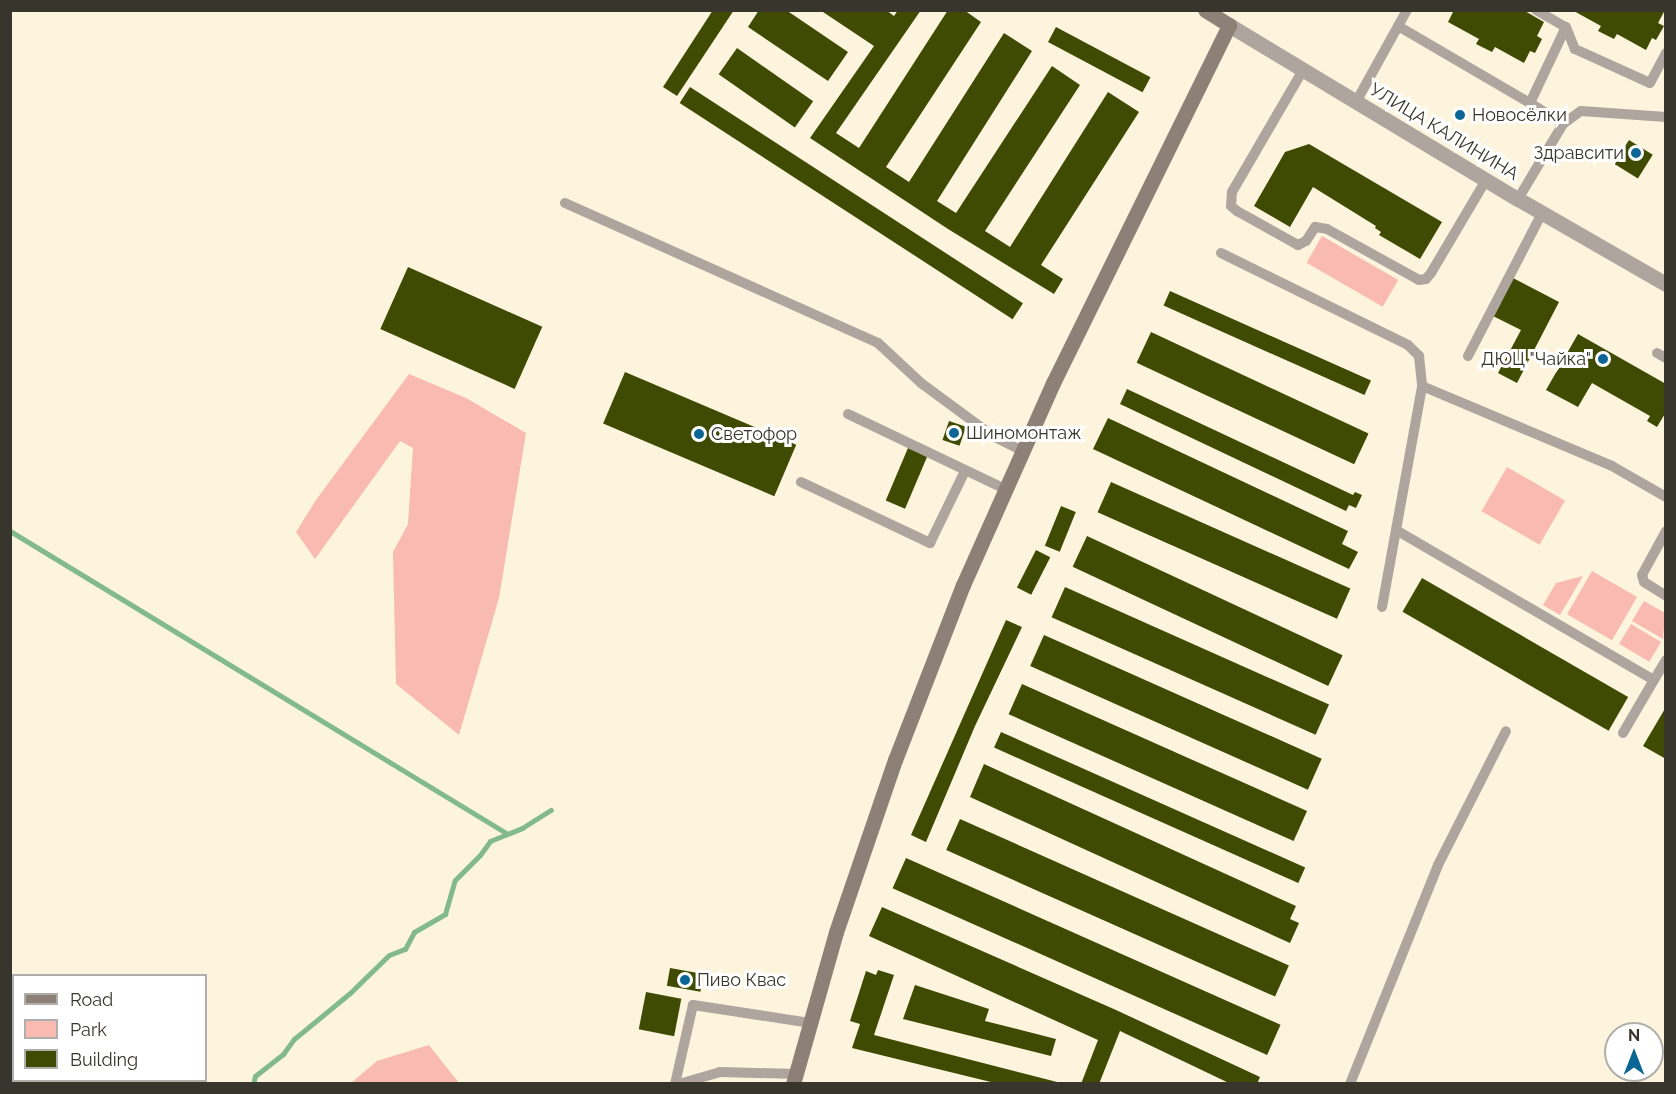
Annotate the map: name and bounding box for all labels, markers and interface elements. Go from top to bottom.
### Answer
street label: УЛИЦА КАЛИНИНА [1365,79,1523,185]
place label: Новосёлки [1472,104,1567,126]
marker: Новосёлки [1453,108,1467,122]
place label: Здравсити [1534,142,1624,164]
marker: Здравсити [1629,146,1643,160]
place label: ДЮЦ "Чайка" [1481,348,1591,370]
marker: ДЮЦ "Чайка" [1596,352,1610,366]
place label: Шиномонтаж [966,422,1081,444]
place label: Светофор [711,423,797,445]
marker: Шиномонтаж [947,426,961,440]
marker: Светофор [692,427,706,441]
place label: Пиво Квас [697,969,786,991]
marker: Пиво Квас [678,973,692,987]
legend [12,974,207,1082]
text: Road [70,989,113,1010]
text: Park [70,1019,107,1040]
north arrow [1604,1022,1664,1082]
text: N [1628,1026,1640,1045]
text: Building [70,1049,138,1070]

